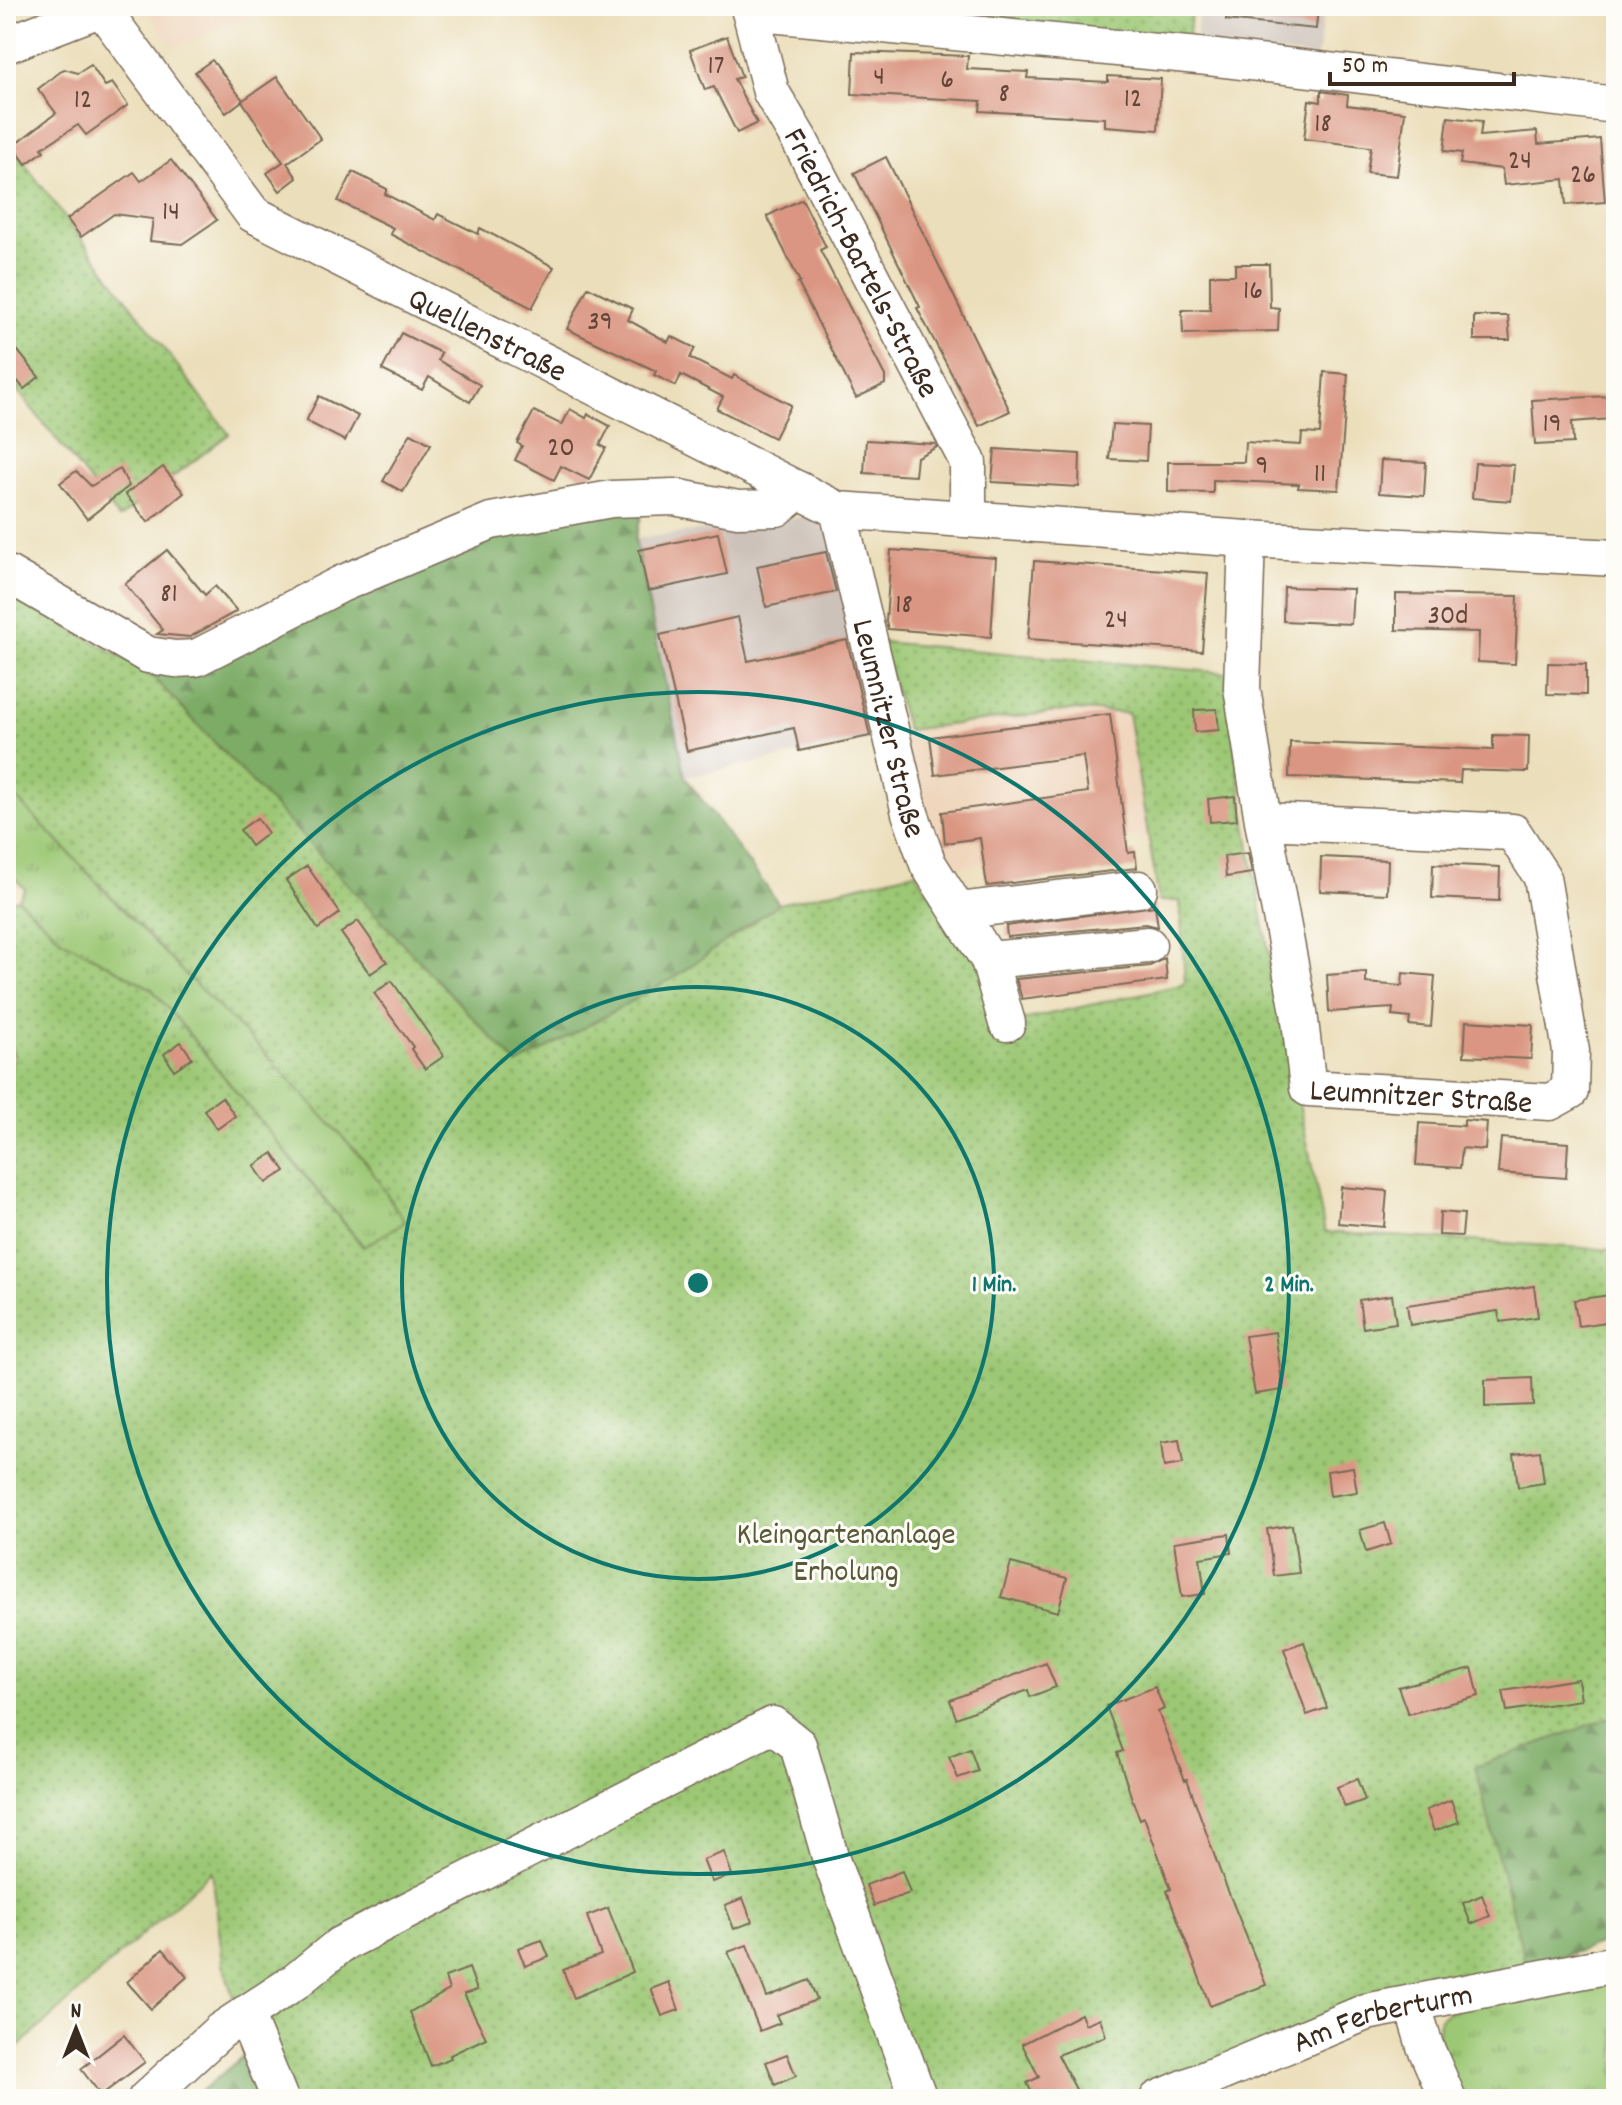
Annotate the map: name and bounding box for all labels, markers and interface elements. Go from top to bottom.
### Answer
scale bar [1330,36,1514,86]
house number: 17 [708,48,724,88]
text: 50 m [1342,50,1388,84]
house number: 4 [873,59,885,99]
house number: 6 [940,62,954,102]
house number: 8 [998,76,1010,116]
house number: 12 [1124,81,1142,121]
house number: 12 [74,82,92,122]
house number: 18 [1314,106,1332,146]
street label: Friedrich-Bartels-Straße [769,120,949,407]
house number: 24 [1508,143,1532,183]
house number: 26 [1570,157,1596,197]
house number: 14 [162,194,180,234]
house number: 16 [1243,273,1263,313]
street label: Quellenstraße [399,278,573,397]
house number: 39 [587,304,613,344]
house number: 19 [1543,406,1561,446]
house number: 20 [547,430,575,470]
house number: 9 [1256,448,1268,488]
house number: 11 [1314,456,1326,496]
house number: 81 [160,576,178,616]
house number: 18 [895,587,913,627]
house number: 30d [1428,598,1468,638]
house number: 24 [1104,602,1128,642]
street label: Leumnitzer Straße [837,615,935,845]
street label: Leumnitzer Straße [1308,1070,1534,1129]
centre of rings [684,1269,712,1297]
text: 1 Min. [972,1269,1016,1303]
text: 2 Min. [1264,1269,1314,1303]
park label: Kleingartenanlage Erholung [736,1514,956,1597]
street label: Am Ferberturm [1287,1974,1477,2068]
north arrow [36,1989,116,2069]
text: N [71,1997,82,2028]

